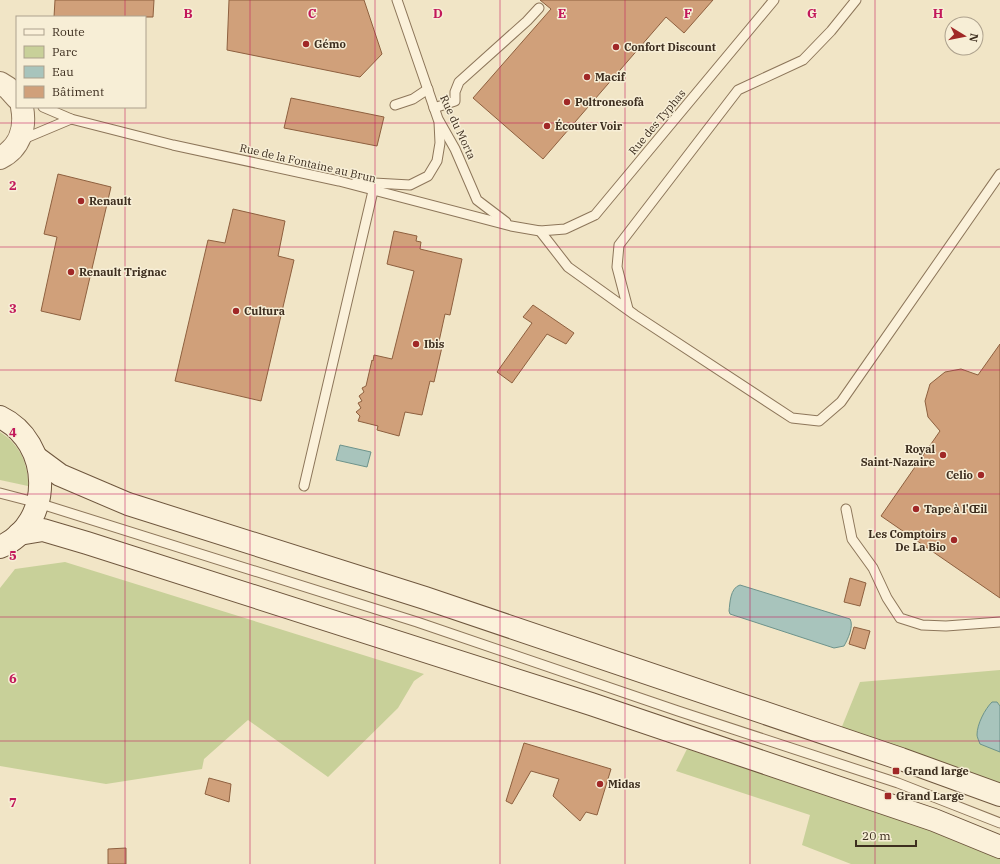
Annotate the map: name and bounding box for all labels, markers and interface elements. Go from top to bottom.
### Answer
text: B [183,5,193,22]
text: C [308,5,317,22]
text: D [433,5,443,22]
text: E [558,5,566,22]
text: F [684,5,692,22]
text: G [807,5,817,22]
text: H [933,5,944,22]
legend [16,16,146,108]
north arrow [944,16,984,56]
text: Route [52,24,85,39]
text: N [966,32,981,44]
place label: Gémo [314,37,346,51]
marker: Gémo [301,39,311,49]
place label: Confort Discount [624,40,716,54]
marker: Confort Discount [611,42,621,52]
text: Parc [52,44,77,59]
text: Eau [52,64,74,79]
place label: Macif [595,70,626,84]
marker: Macif [582,72,592,82]
text: Bâtiment [52,84,104,99]
street label: Rue des Typhas [626,86,688,158]
street label: Rue du Morta [437,93,479,161]
place label: Poltronesofà [575,95,644,109]
marker: Poltronesofà [562,97,572,107]
place label: Écouter Voir [555,118,623,133]
marker: Écouter Voir [542,121,552,131]
street label: Rue de la Fontaine au Brun [238,140,378,186]
text: 2 [9,177,17,194]
place label: Renault [89,194,131,208]
marker: Renault [76,196,86,206]
place label: Renault Trignac [79,265,167,279]
marker: Renault Trignac [66,267,76,277]
text: 3 [9,300,17,317]
place label: Cultura [244,304,285,318]
marker: Cultura [231,306,241,316]
place label: Ibis [424,337,445,351]
marker: Ibis [411,339,421,349]
text: 4 [9,424,17,441]
place label: Royal Saint-Nazaire [861,442,935,469]
marker: Royal Saint-Nazaire [938,450,948,460]
place label: Celio [946,468,973,482]
marker: Celio [976,470,986,480]
place label: Tape à l'Œil [924,502,988,516]
marker: Tape à l'Œil [911,504,921,514]
place label: Les Comptoirs De La Bio [868,527,946,554]
marker: Les Comptoirs De La Bio [949,535,959,545]
text: 5 [9,547,17,564]
text: 6 [9,670,17,687]
place label: Grand large [904,764,969,778]
marker: Grand large [891,766,901,776]
place label: Midas [608,777,641,791]
marker: Midas [595,779,605,789]
place label: Grand Large [896,789,964,803]
marker: Grand Large [883,791,893,801]
text: 7 [9,794,17,811]
scale bar [856,822,916,848]
text: 20 m [862,828,891,843]

